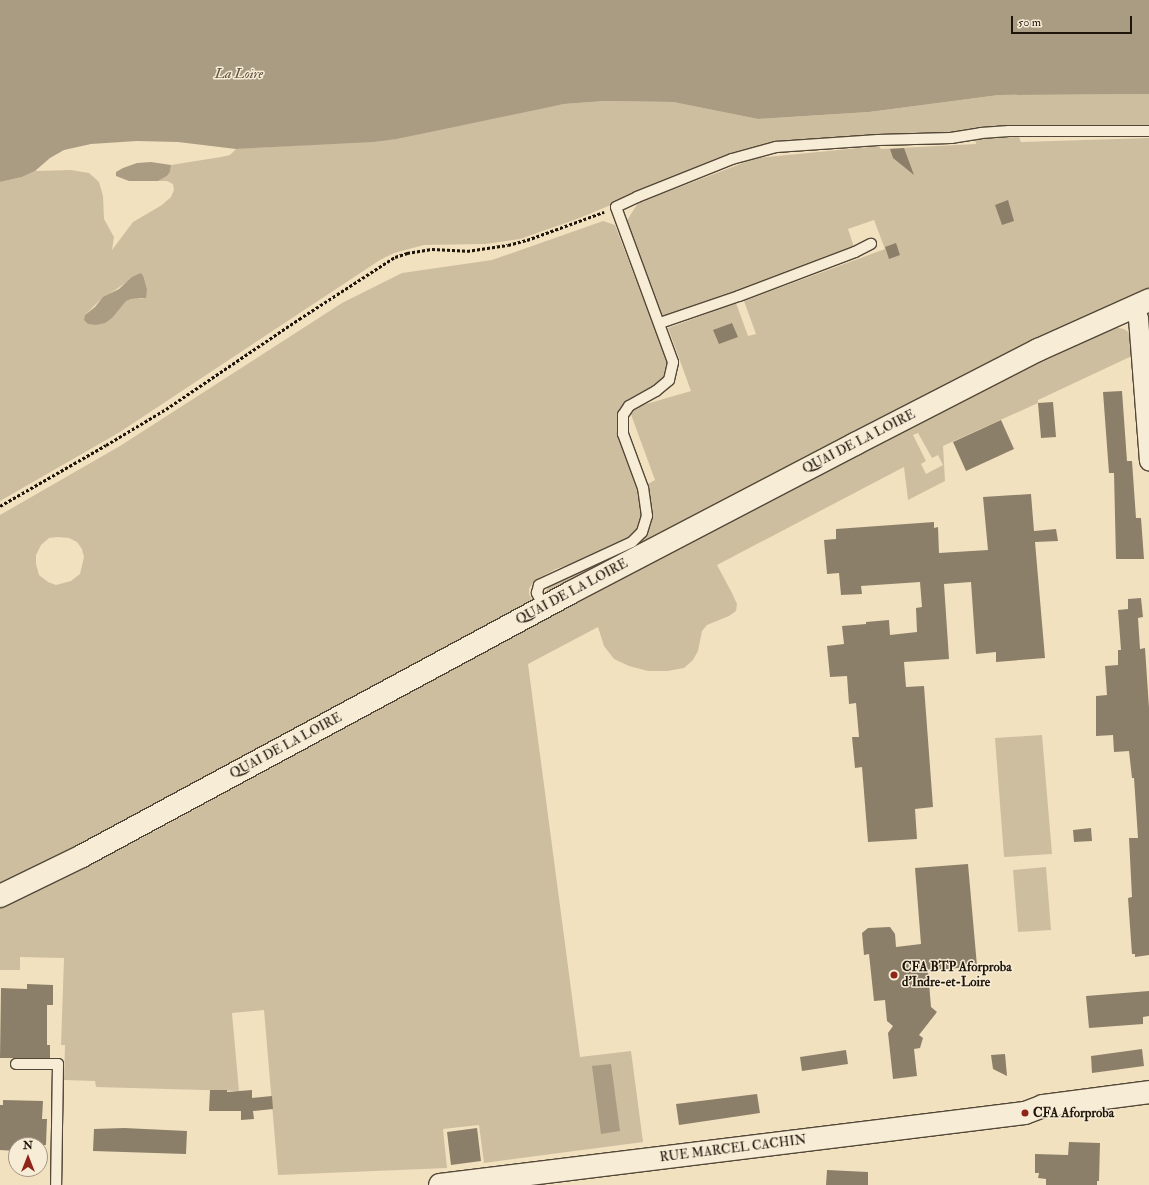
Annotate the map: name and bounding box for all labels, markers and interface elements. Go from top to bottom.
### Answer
scale bar [1013,8,1134,34]
text: 50 m [1018,15,1041,30]
water label: La Loire [215,66,263,82]
street label: QUAI DE LA LOIRE [800,407,918,477]
street label: QUAI DE LA LOIRE [513,556,631,628]
street label: QUAI DE LA LOIRE [227,710,345,782]
place label: CFA BTP Aforproba d'Indre-et-Loire [902,960,1012,991]
marker: CFA BTP Aforproba d'Indre-et-Loire [889,970,899,980]
place label: CFA Aforproba [1033,1105,1114,1121]
marker: CFA Aforproba [1020,1108,1030,1118]
street label: RUE MARCEL CACHIN [659,1132,807,1166]
north arrow [8,1137,48,1177]
text: N [23,1139,33,1152]

